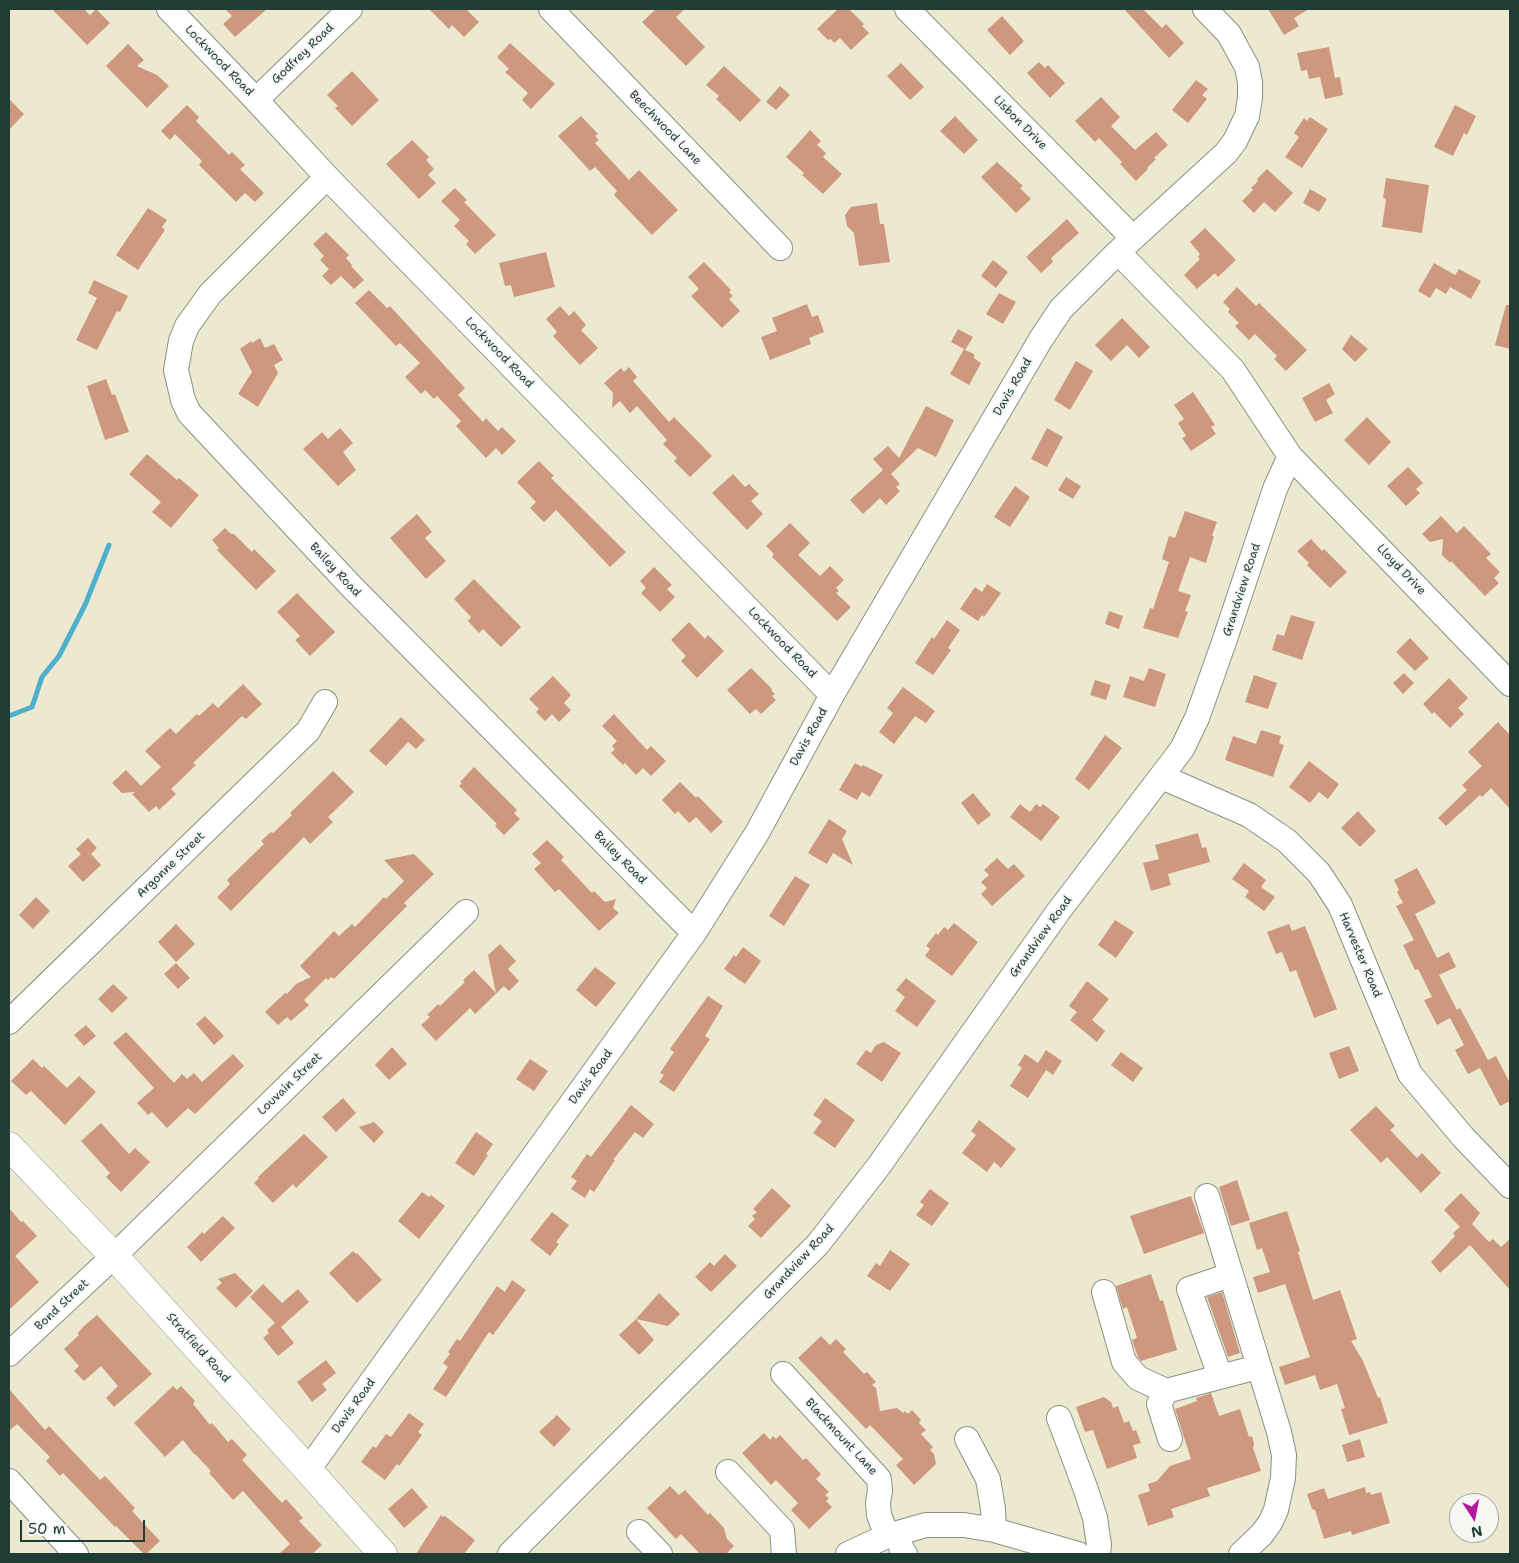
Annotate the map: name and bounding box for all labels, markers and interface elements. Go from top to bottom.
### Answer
street label: Godfrey Road [269,21,337,87]
street label: Lockwood Road [182,23,256,99]
street label: Beechwood Lane [626,88,704,168]
street label: Lisbon Drive [990,93,1050,153]
street label: Lockwood Road [462,315,536,391]
street label: Davis Road [991,356,1035,418]
street label: Bailey Road [306,540,364,600]
street label: Grandview Road [1220,542,1264,638]
street label: Lloyd Drive [1373,542,1429,598]
street label: Lockwood Road [745,605,819,681]
street label: Davis Road [787,705,831,769]
street label: Argonne Street [134,829,208,901]
street label: Bailey Road [591,829,649,887]
street label: Grandview Road [1007,894,1075,980]
street label: Harvester Road [1336,910,1384,1000]
street label: Davis Road [566,1047,616,1107]
street label: Louvain Street [255,1050,325,1118]
street label: Grandview Road [761,1222,837,1302]
street label: Bond Street [32,1276,92,1334]
street label: Stratfield Road [163,1310,233,1386]
street label: Davis Road [329,1376,379,1436]
street label: Blackmount Lane [802,1396,880,1478]
north arrow [1449,1493,1499,1543]
scale bar [22,1510,148,1542]
text: 50 m [28,1519,66,1539]
text: N [1470,1522,1484,1542]

